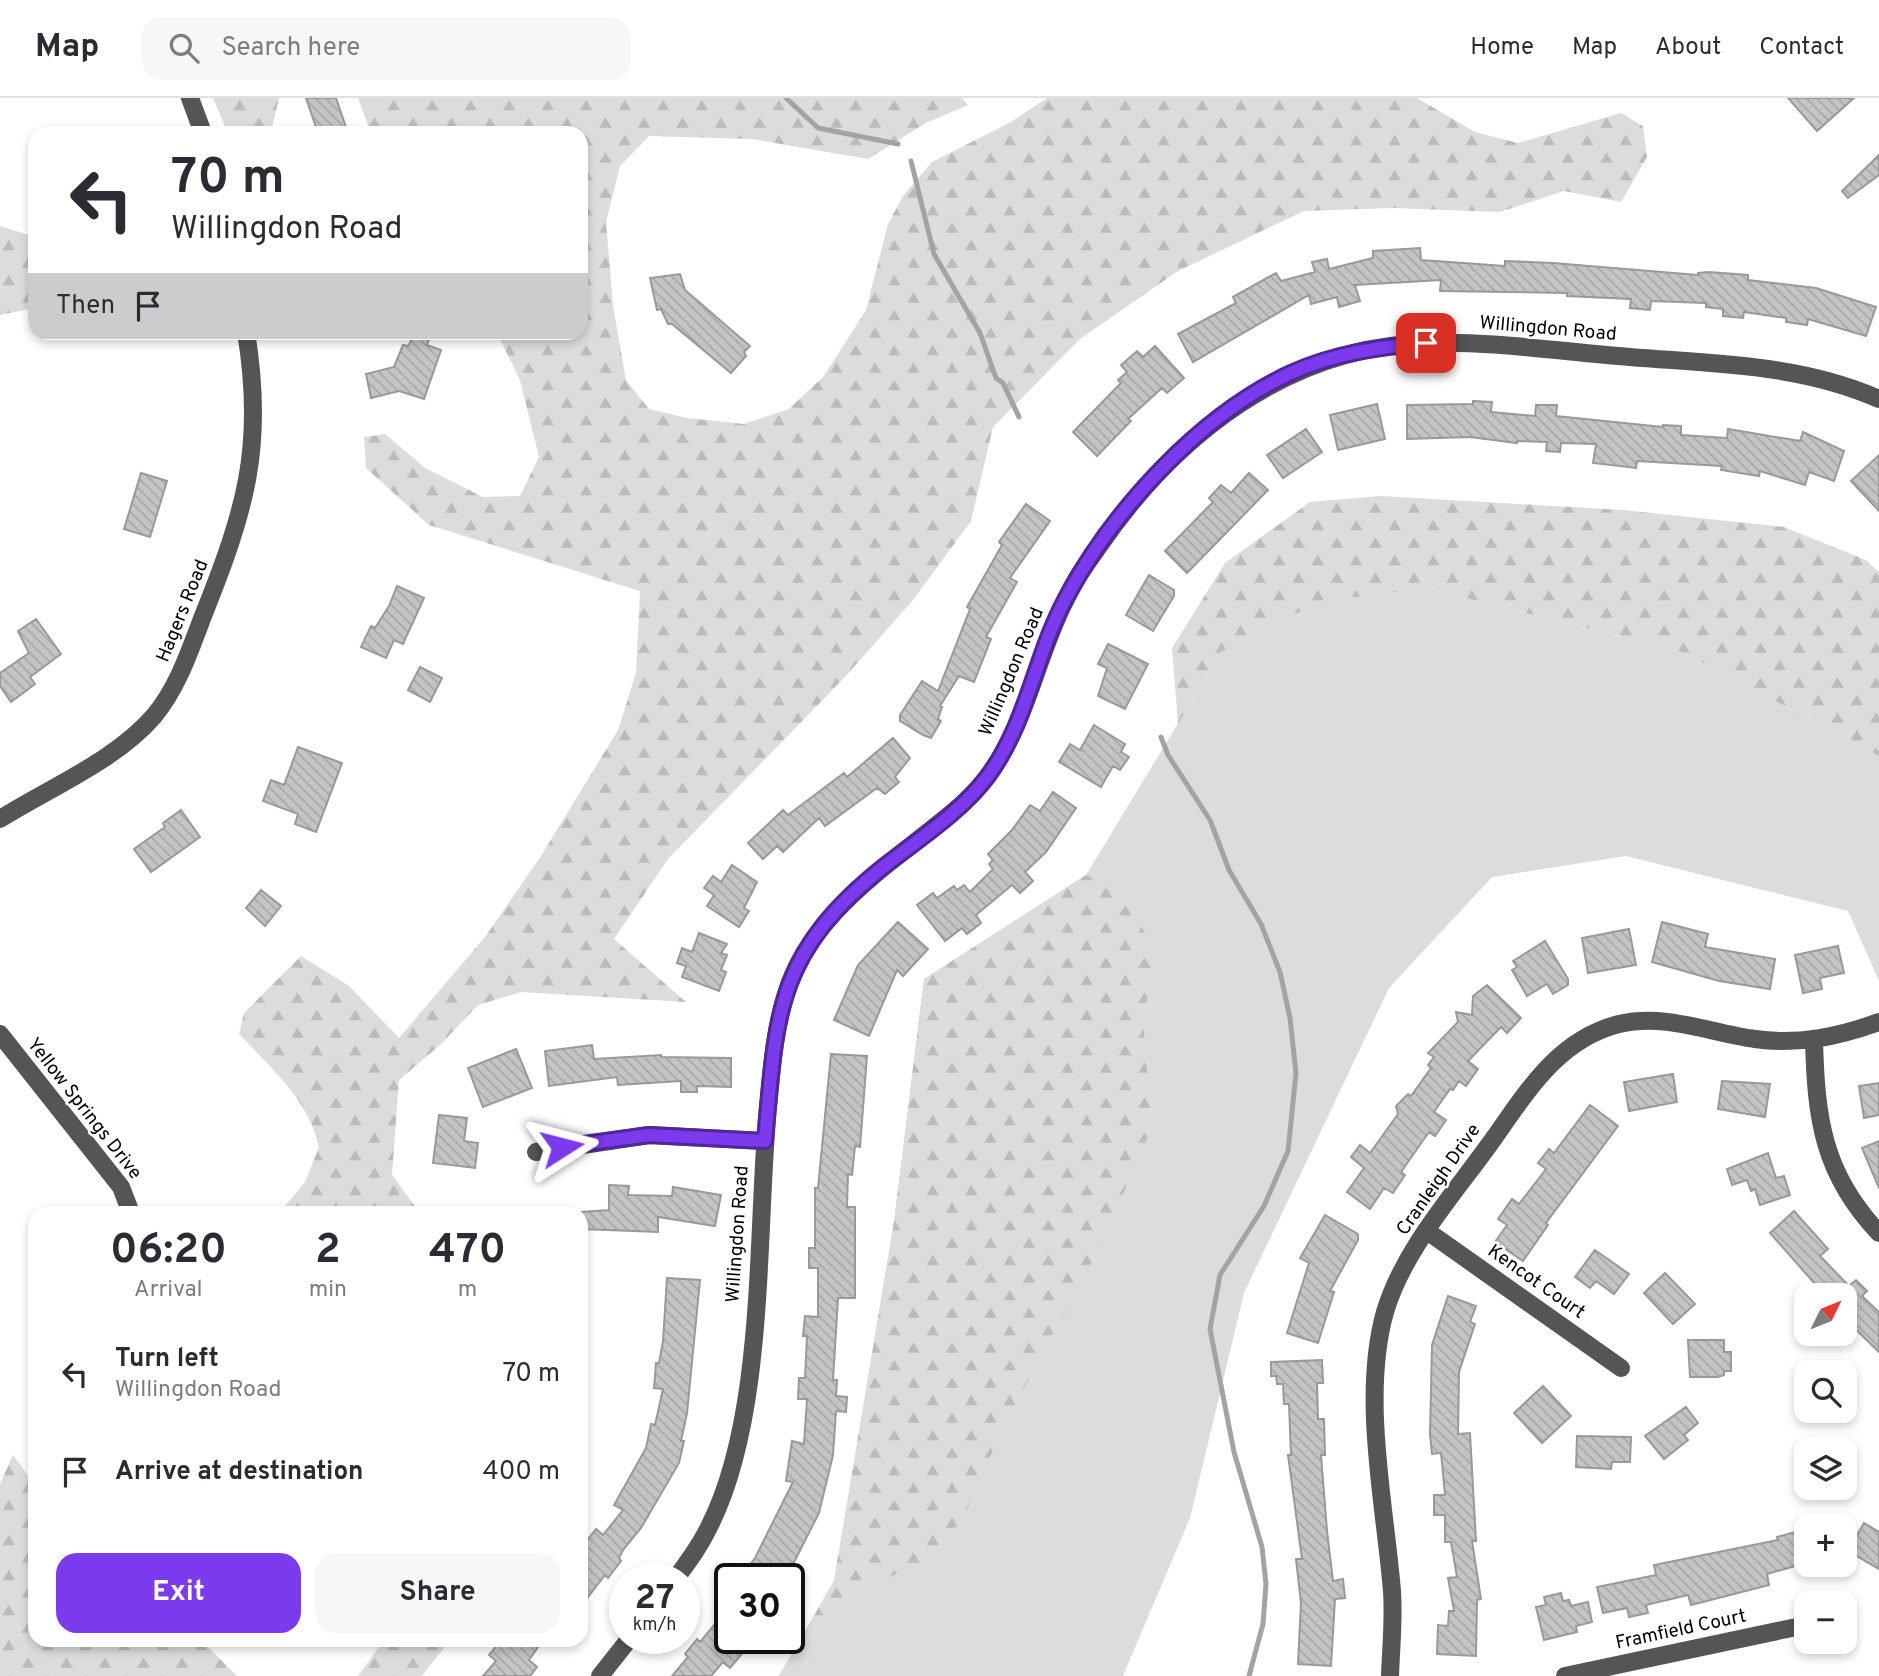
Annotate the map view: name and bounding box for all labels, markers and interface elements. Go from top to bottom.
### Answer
search box [141,17,631,80]
text: Map [35,27,99,69]
icon: search [165,29,203,67]
text: Search here [221,32,360,65]
text: Home [1470,33,1534,63]
text: Map [1572,33,1617,63]
text: About [1655,33,1721,63]
text: Contact [1759,33,1844,63]
text: 70 m [171,149,285,211]
icon: left [56,154,147,245]
text: Willingdon Road [171,210,403,250]
icon: arrive [129,287,167,325]
text: Then [56,290,115,323]
street label: Willingdon Road [1478,311,1618,347]
pin [1396,313,1456,373]
icon: arrive [1407,324,1445,362]
street label: Hagers Road [152,556,214,666]
street label: Willingdon Road [974,604,1050,740]
street label: Yellow Springs Drive [21,1033,147,1185]
position arrow [525,1110,599,1184]
street label: Cranleigh Drive [1392,1119,1486,1241]
street label: Willingdon Road [721,1165,755,1303]
text: 06:20 [110,1225,227,1278]
text: 2 [315,1225,341,1278]
text: 470 [429,1225,506,1278]
street label: Kencot Court [1482,1240,1590,1324]
text: Arrival [134,1276,203,1305]
text: min [309,1276,347,1305]
text: m [458,1276,477,1305]
north arrow [1794,1283,1857,1346]
map controls [1794,1283,1857,1654]
text: Turn left [115,1343,219,1376]
icon: left [56,1355,94,1393]
text: 70 m [502,1358,560,1391]
button: search [1794,1360,1857,1423]
text: Willingdon Road [115,1376,281,1405]
button: layers [1794,1437,1857,1500]
icon: arrive [56,1453,94,1491]
text: Arrive at destination [115,1456,363,1489]
text: 400 m [483,1456,560,1489]
button: + [1794,1514,1857,1577]
button: Exit [56,1553,301,1633]
button: Share [315,1553,560,1633]
speed limit sign: 30 [714,1563,805,1654]
text: 27 [635,1577,674,1621]
button: − [1794,1591,1857,1654]
street label: Framfield Court [1614,1604,1748,1656]
text: km/h [633,1614,676,1637]

